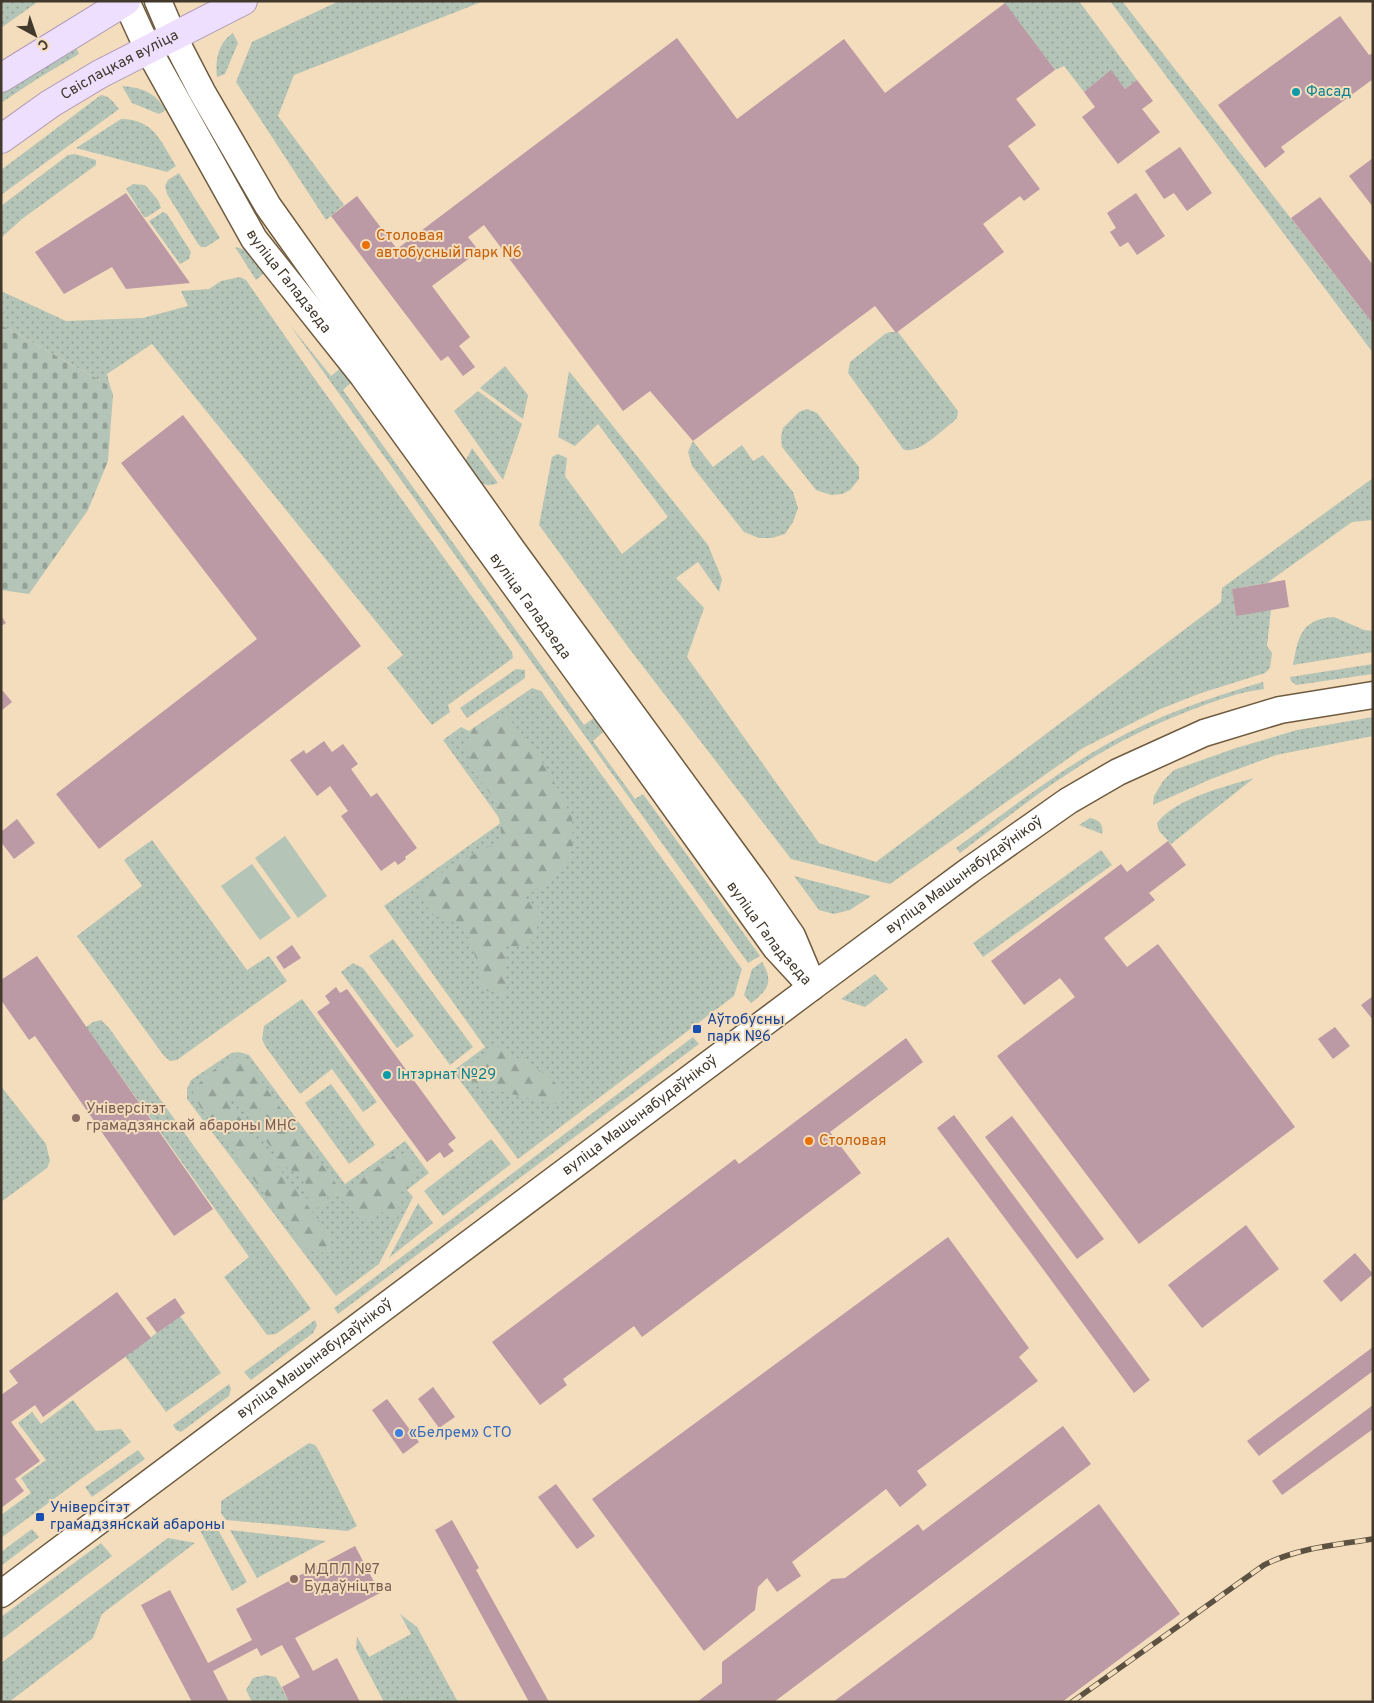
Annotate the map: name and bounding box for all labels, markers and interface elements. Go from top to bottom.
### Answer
north arrow [10,10,60,60]
street label: Свіслацкая вуліца [57,26,182,105]
text: С [33,34,51,53]
place label: Фасад [1306,83,1351,102]
marker: Фасад [1290,86,1302,98]
street label: вуліца Галадзеда [241,227,335,337]
place label: Столовая автобусный парк N6 [376,227,522,263]
marker: Столовая автобусный парк N6 [360,239,372,251]
street label: вуліца Галадзеда [485,549,575,663]
street label: вуліца Машынабудаўнікоў [882,812,1047,939]
street label: вуліца Галадзеда [722,878,815,989]
place label: Аўтобусны парк №6 [707,1011,784,1047]
marker: Аўтобусны парк №6 [691,1023,703,1035]
street label: вуліца Машынабудаўнікоў [558,1051,721,1180]
place label: Інтэрнат №29 [397,1066,496,1085]
marker: Інтэрнат №29 [381,1069,393,1081]
place label: Універсітэт грамадзянскай абароны МНС [86,1100,297,1136]
marker: Універсітэт грамадзянскай абароны МНС [70,1112,82,1124]
place label: Столовая [819,1132,886,1151]
marker: Столовая [803,1135,815,1147]
street label: вуліца Машынабудаўнікоў [233,1295,396,1423]
place label: «Белрем» СТО [409,1424,512,1443]
marker: «Белрем» СТО [393,1427,405,1439]
place label: Універсітэт грамадзянскай абароны [50,1499,225,1535]
marker: Універсітэт грамадзянскай абароны [34,1511,46,1523]
place label: МДПЛ №7 Будаўніцтва [304,1561,392,1597]
marker: МДПЛ №7 Будаўніцтва [288,1573,300,1585]

